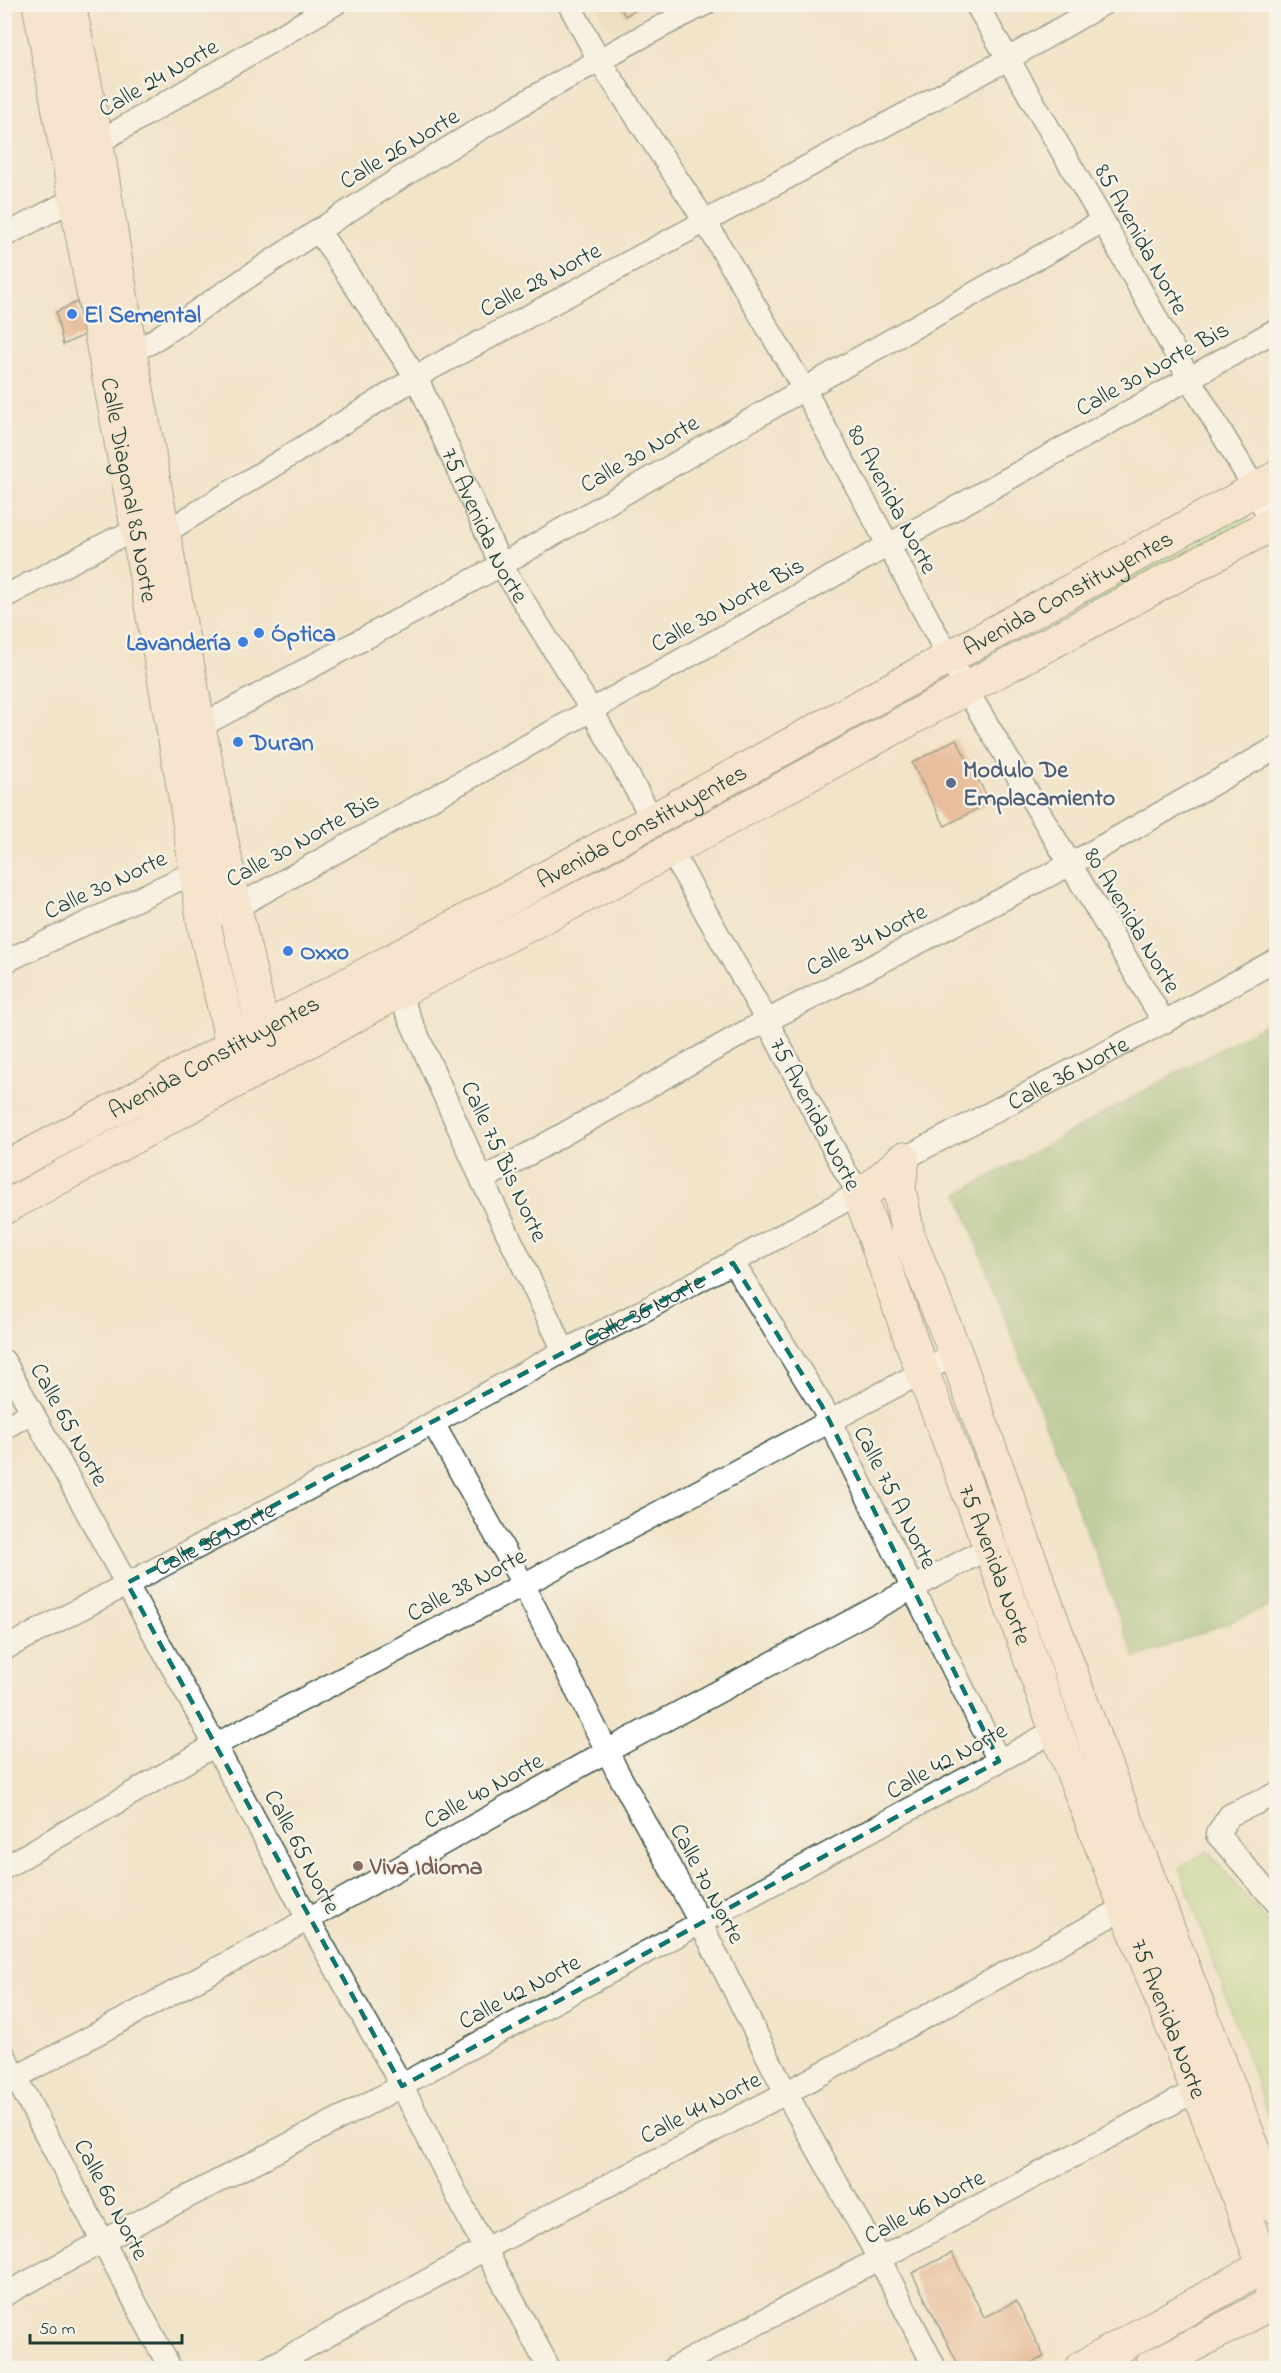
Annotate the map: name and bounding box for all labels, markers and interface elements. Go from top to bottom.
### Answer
street label: Calle 24 Norte [93,30,226,128]
street label: Calle 26 Norte [334,100,467,200]
street label: 85 Avenida Norte [1084,158,1196,322]
street label: Calle 28 Norte [474,234,608,328]
place label: El Semental [84,299,201,334]
marker: El Semental [65,307,79,321]
street label: Calle 30 Norte Bis [1070,313,1236,427]
street label: Calle Diagonal 85 Norte [89,375,165,605]
street label: Calle 30 Norte [574,407,706,503]
street label: 80 Avenida Norte [837,419,945,581]
street label: 75 Avenida Norte [430,443,536,611]
street label: Avenida Constituyentes [957,523,1180,666]
street label: Calle 30 Norte Bis [645,549,811,663]
place label: Óptica [271,618,336,653]
marker: Óptica [252,626,266,640]
place label: Lavandería [126,627,231,662]
marker: Lavandería [236,635,250,649]
place label: Duran [249,727,314,762]
marker: Duran [231,735,245,749]
place label: Modulo De Emplacamiento [963,754,1115,817]
street label: Avenida Constituyentes [531,756,754,899]
marker: Modulo De Emplacamiento [944,776,958,790]
street label: Calle 30 Norte Bis [220,784,386,898]
street label: Calle 30 Norte [39,842,174,930]
street label: 80 Avenida Norte [1074,842,1188,1001]
street label: Calle 34 Norte [801,896,934,987]
place label: Oxxo [300,936,349,971]
marker: Oxxo [281,944,295,958]
street label: Avenida Constituyentes [103,987,327,1130]
street label: Calle 36 Norte [1002,1028,1136,1121]
street label: 75 Avenida Norte [759,1032,869,1198]
street label: Calle 75 Bis Norte [450,1076,556,1249]
street label: Calle 36 Norte [578,1265,712,1358]
street label: Calle 65 Norte [19,1357,116,1493]
street label: Calle 75 A Norte [843,1421,945,1576]
street label: 75 Avenida Norte [948,1480,1039,1651]
street label: Calle 36 Norte [149,1494,283,1587]
street label: Calle 38 Norte [401,1540,533,1632]
street label: Calle 42 Norte [880,1714,1014,1810]
street label: Calle 40 Norte [418,1745,551,1840]
street label: Calle 65 Norte [253,1784,348,1921]
street label: Calle 70 Norte [659,1818,752,1951]
place label: Viva Idioma [369,1851,483,1886]
marker: Viva Idioma [351,1859,365,1873]
street label: 75 Avenida Norte [1120,1934,1214,2105]
street label: Calle 42 Norte [453,1946,588,2040]
street label: Calle 44 Norte [635,2064,768,2155]
street label: Calle 60 Norte [63,2133,157,2267]
street label: Calle 46 Norte [859,2162,992,2255]
scale bar [30,2307,182,2345]
text: 50 m [39,2317,76,2343]

